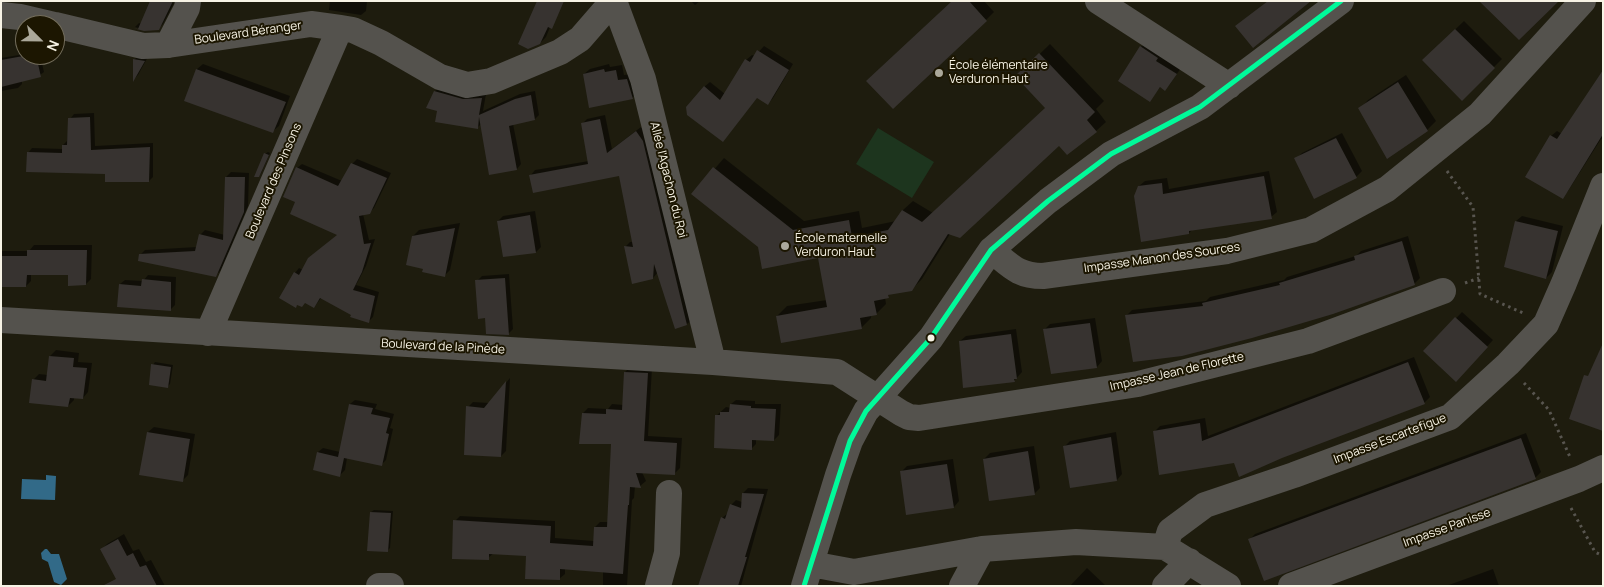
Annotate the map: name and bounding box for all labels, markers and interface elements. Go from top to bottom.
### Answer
north arrow [15,15,65,65]
street label: Boulevard Béranger [194,18,302,48]
text: N [43,37,64,54]
place label: École élémentaire Verduron Haut [949,59,1048,87]
marker: École élémentaire Verduron Haut [933,67,945,79]
street label: Allée l'Agachon du Roi [647,120,689,240]
street label: Boulevard des Pinsons [243,121,305,241]
place label: École maternelle Verduron Haut [795,232,887,260]
marker: École maternelle Verduron Haut [779,240,791,252]
street label: Impasse Manon des Sources [1083,240,1241,276]
unlabelled marker [926,333,936,343]
street label: Boulevard de la Pinède [381,337,505,357]
street label: Impasse Jean de Florette [1109,350,1245,394]
street label: Impasse Escartefigue [1332,411,1448,467]
street label: Impasse Panisse [1401,506,1493,550]

